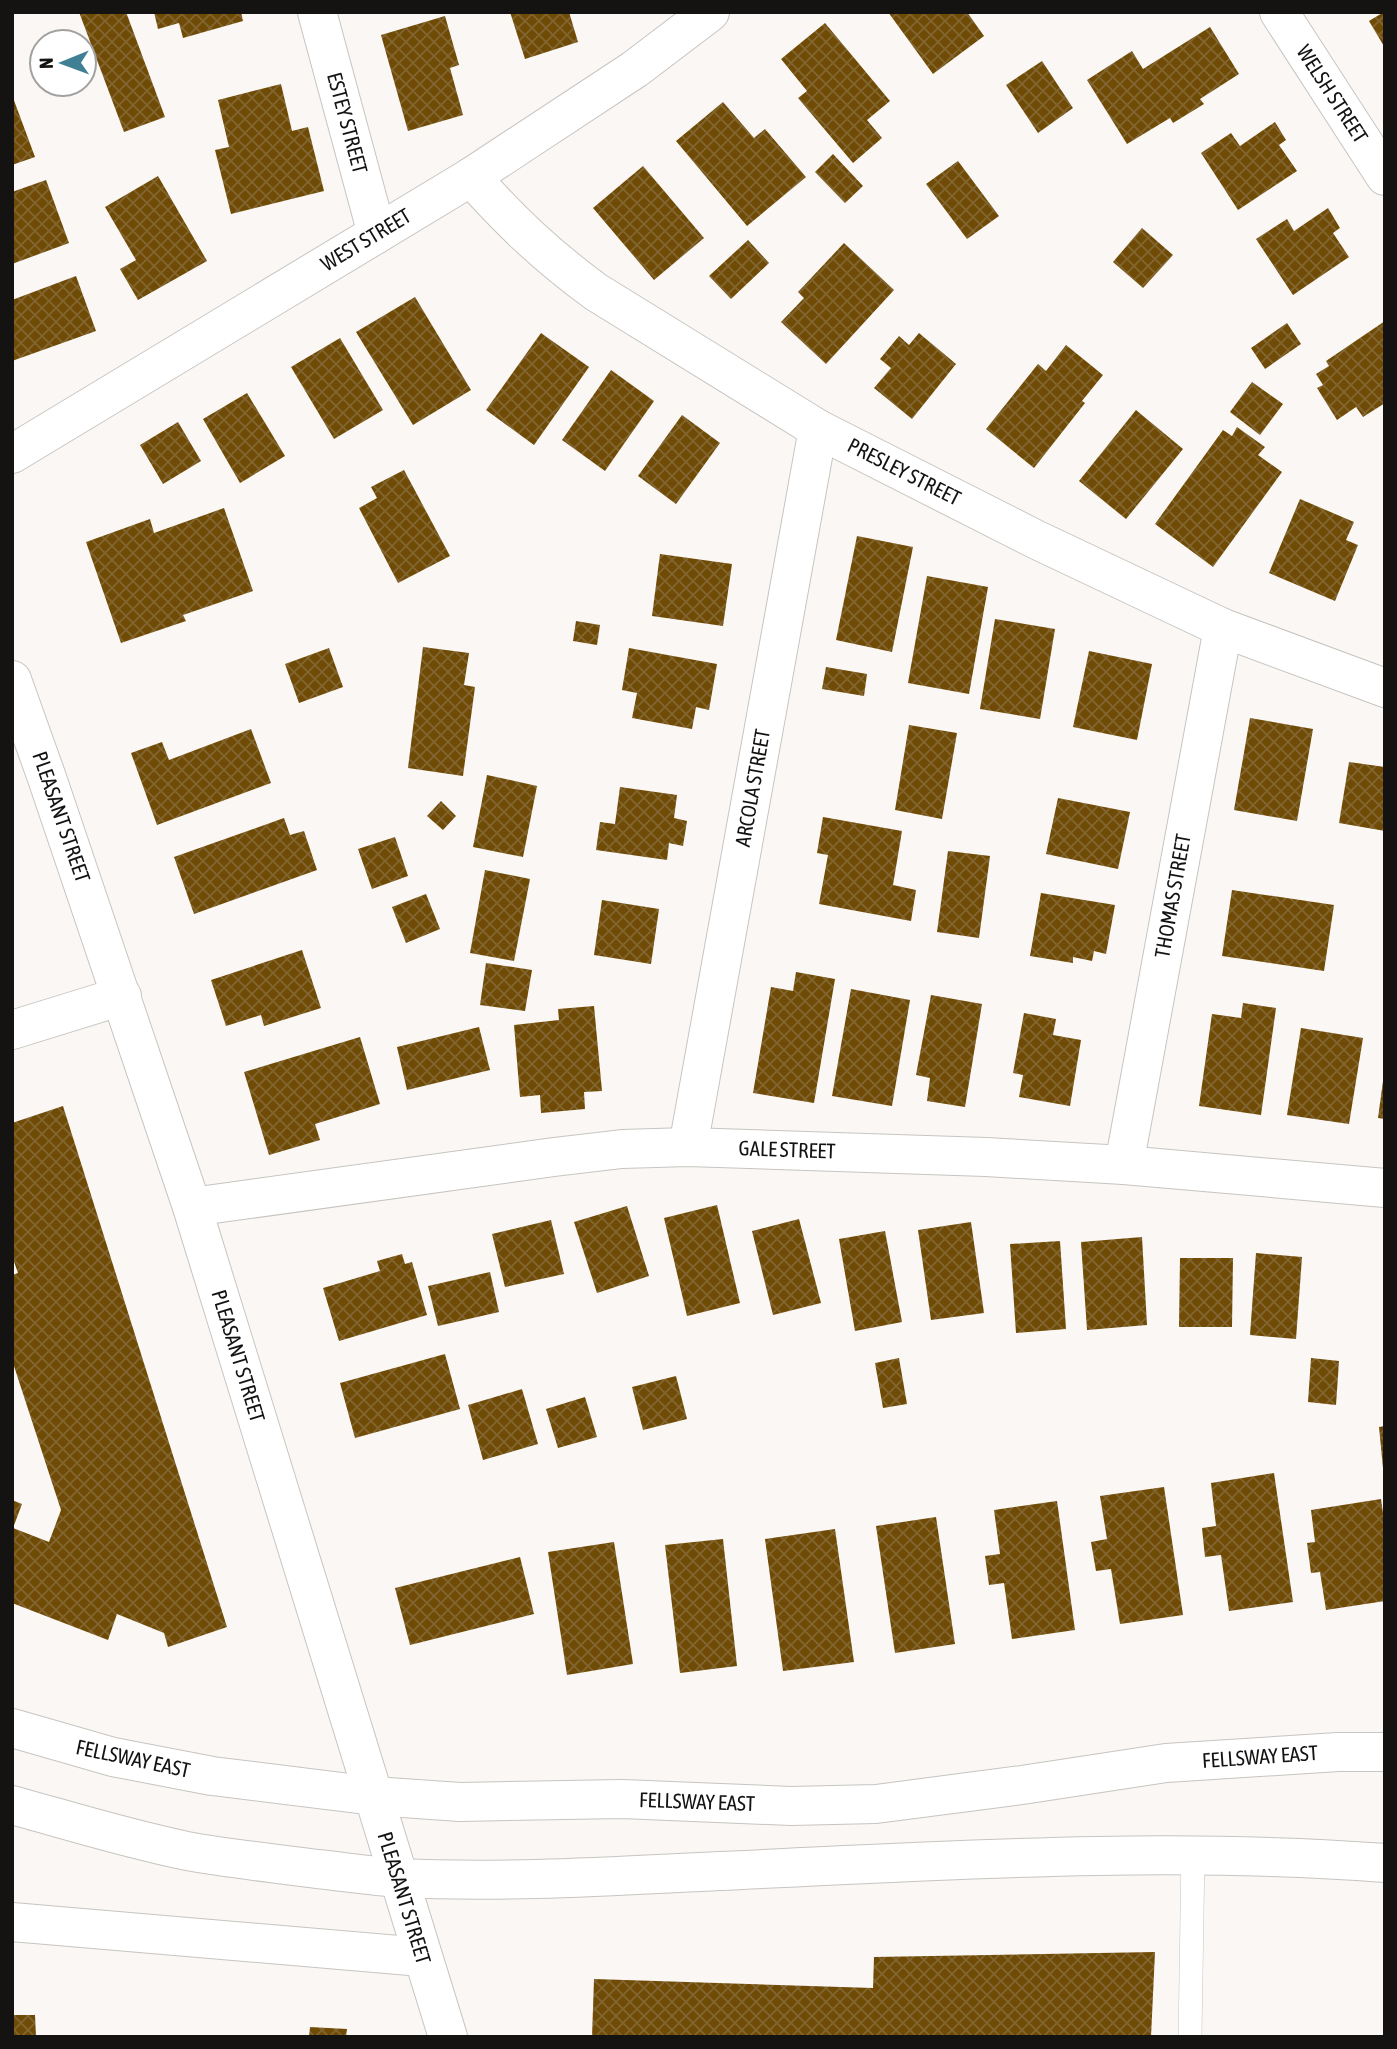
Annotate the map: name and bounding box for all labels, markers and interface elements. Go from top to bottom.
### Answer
north arrow [28,28,98,98]
street label: WELSH STREET [1292,40,1373,147]
text: N [35,57,57,69]
street label: ESTEY STREET [323,69,373,176]
street label: WEST STREET [316,203,415,275]
street label: PRESLEY STREET [844,432,965,510]
street label: ARCOLA STREET [730,727,774,848]
street label: PLEASANT STREET [28,748,96,885]
street label: THOMAS STREET [1149,832,1195,960]
street label: GALE STREET [738,1135,836,1163]
street label: PLEASANT STREET [207,1287,270,1425]
street label: FELLSWAY EAST [74,1734,192,1782]
street label: FELLSWAY EAST [1201,1740,1319,1772]
street label: FELLSWAY EAST [639,1787,755,1815]
street label: PLEASANT STREET [373,1829,436,1967]

